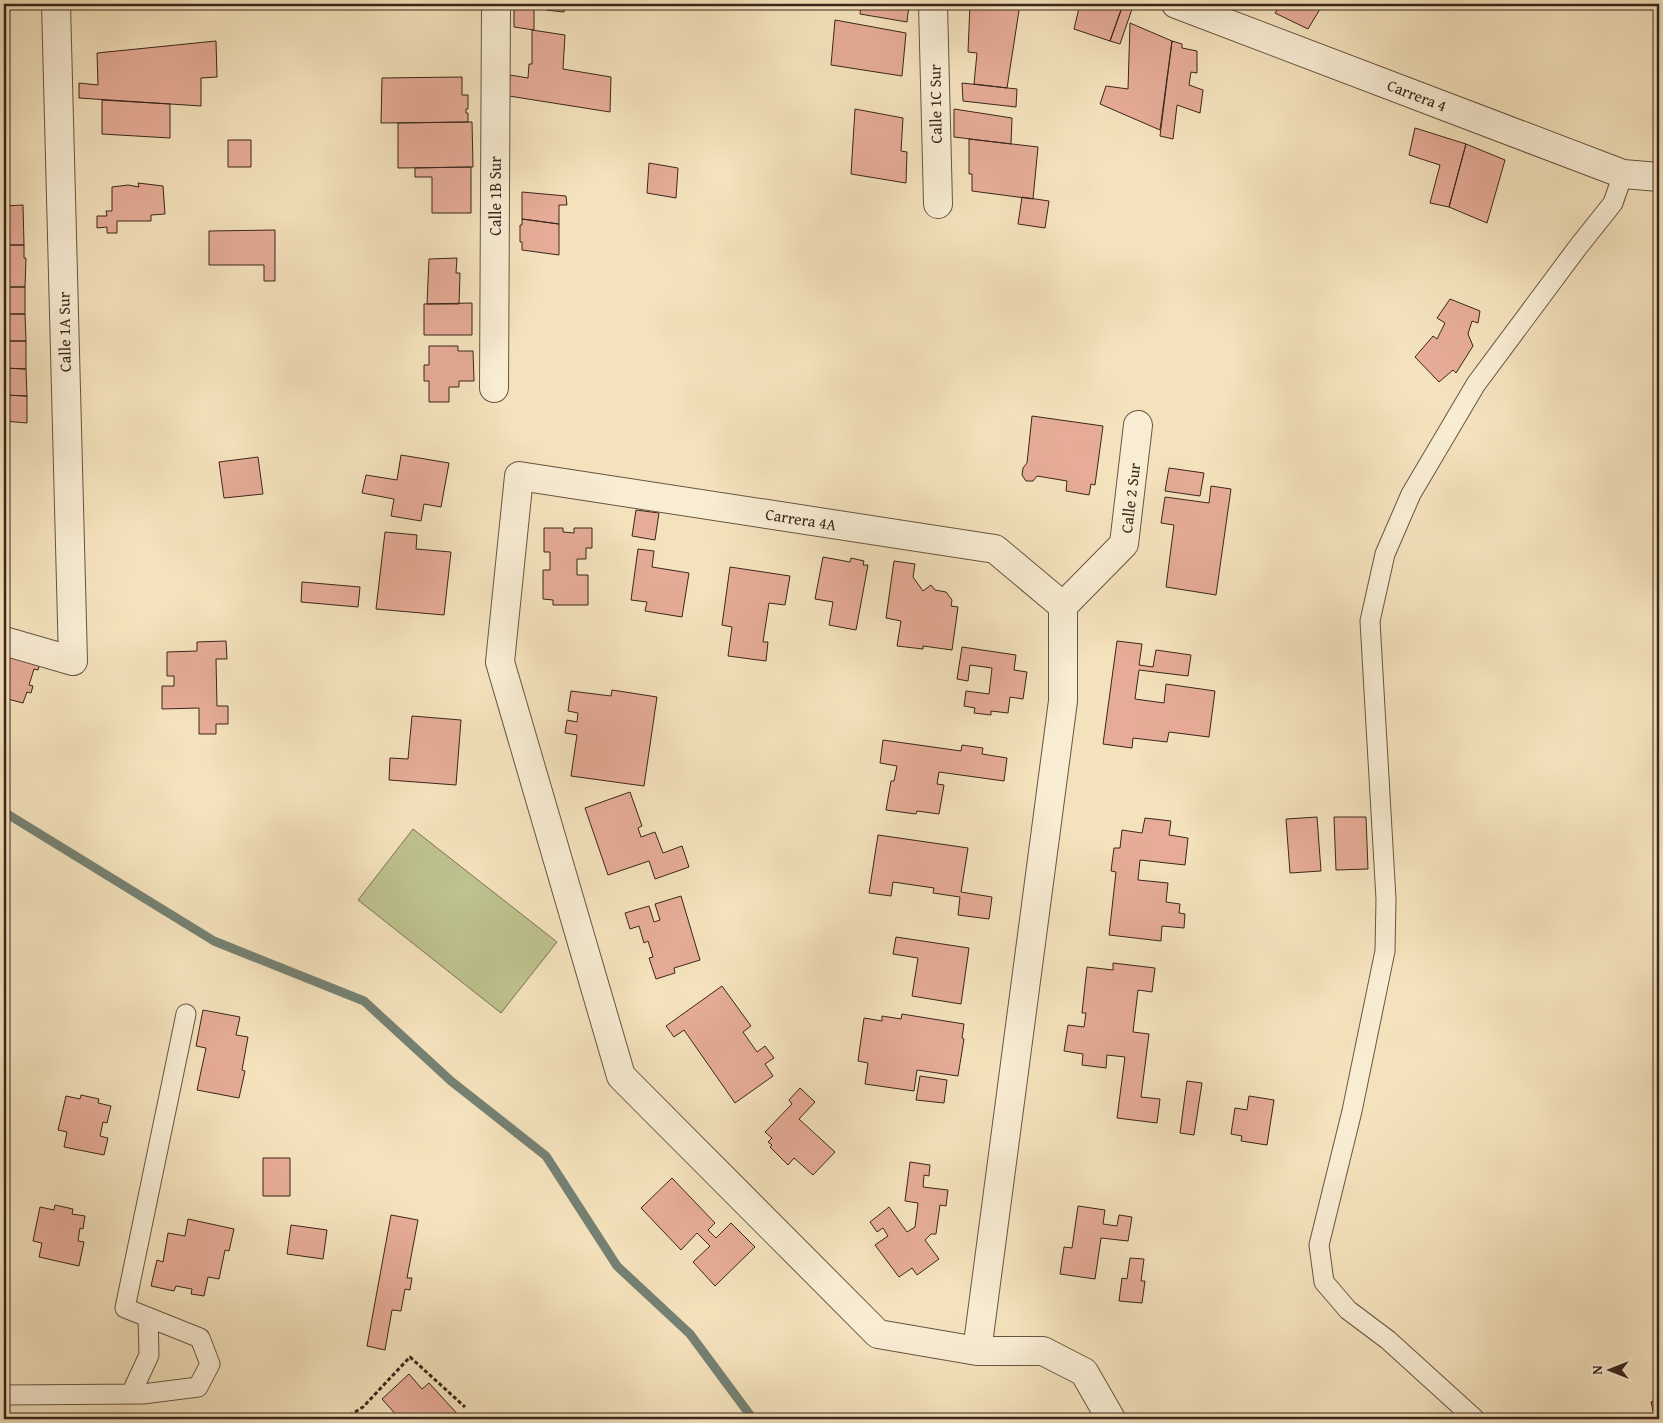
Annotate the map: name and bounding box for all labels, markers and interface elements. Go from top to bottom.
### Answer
street label: Calle 1C Sur [922,64,948,144]
street label: Carrera 4 [1384,73,1450,117]
street label: Calle 1B Sur [483,156,507,236]
street label: Calle 1A Sur [51,291,77,372]
street label: Calle 2 Sur [1114,461,1146,534]
street label: Carrera 4A [764,502,839,537]
north arrow [1586,1346,1636,1396]
text: N [1587,1365,1607,1375]

